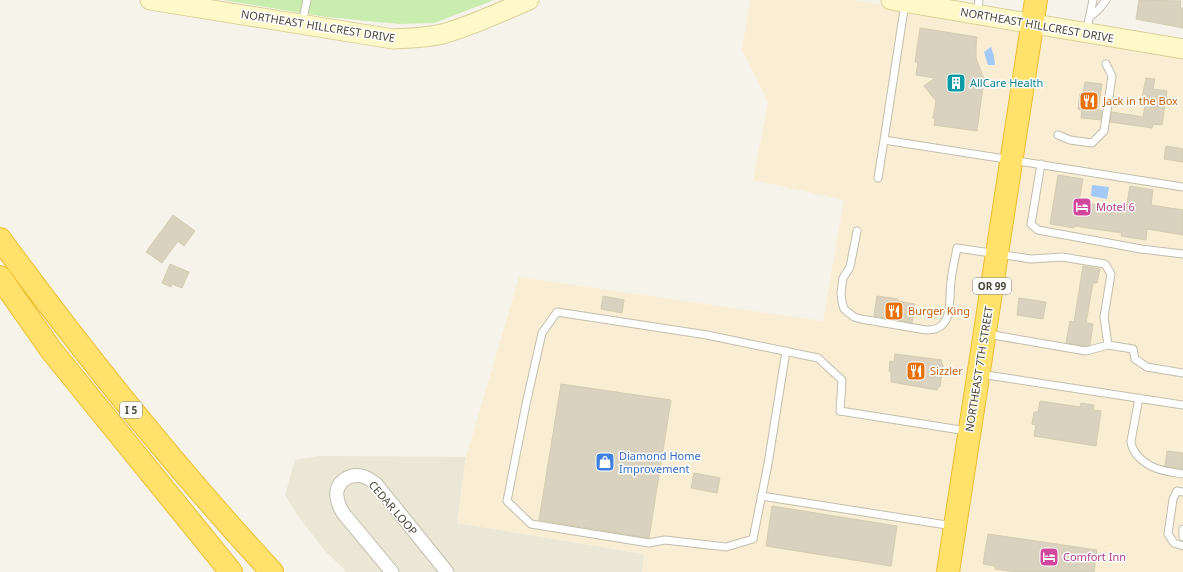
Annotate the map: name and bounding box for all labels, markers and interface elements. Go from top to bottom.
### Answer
street label: NORTHEAST HILLCREST DRIVE [959,4,1115,45]
street label: NORTHEAST HILLCREST DRIVE [240,6,396,45]
building icon: AllCare Health [945,72,967,94]
place label: AllCare Health [970,75,1043,90]
restaurant icon: Jack in the Box [1078,90,1100,112]
place label: Jack in the Box [1102,93,1178,108]
hotel icon: Motel 6 [1071,196,1093,218]
place label: Motel 6 [1096,199,1135,214]
road number: OR 99 [973,278,1011,294]
restaurant icon: Burger King [883,300,905,322]
place label: Burger King [908,303,970,318]
street label: NORTHEAST 7TH STREET [961,305,996,433]
restaurant icon: Sizzler [905,360,927,382]
place label: Sizzler [930,363,963,378]
road number: I 5 [120,402,142,418]
place label: Diamond Home Improvement [619,448,701,476]
shop icon: Diamond Home Improvement [594,451,616,473]
street label: CEDAR LOOP [366,477,421,538]
hotel icon: Comfort Inn [1038,546,1060,568]
place label: Comfort Inn [1063,549,1126,564]

